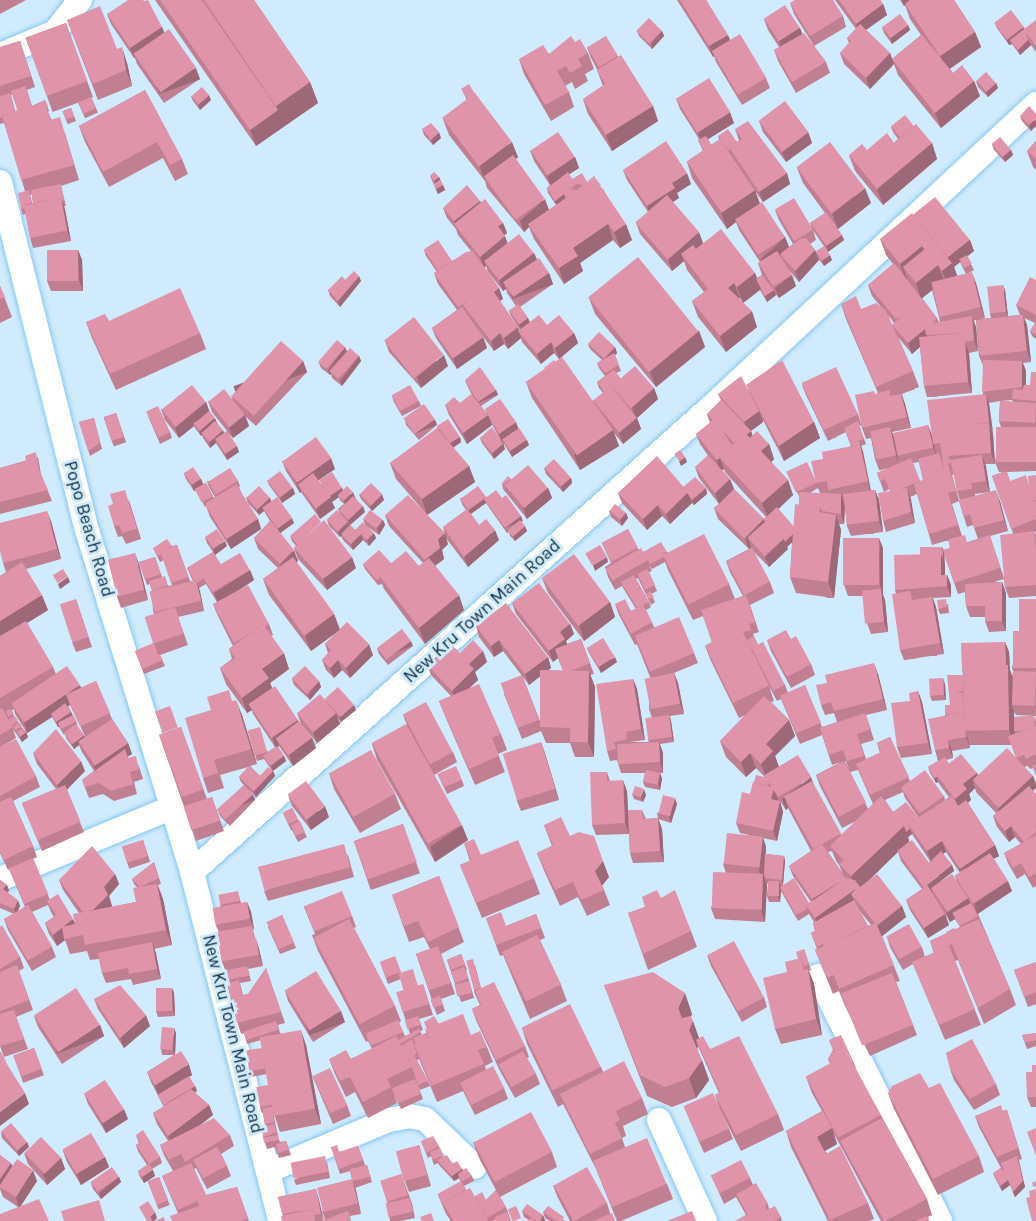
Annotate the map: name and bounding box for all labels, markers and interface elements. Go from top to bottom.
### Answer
street label: Popo Beach Road [59,458,119,600]
street label: New Kru Town Main Road [399,535,565,687]
street label: New Kru Town Main Road [198,932,268,1136]

